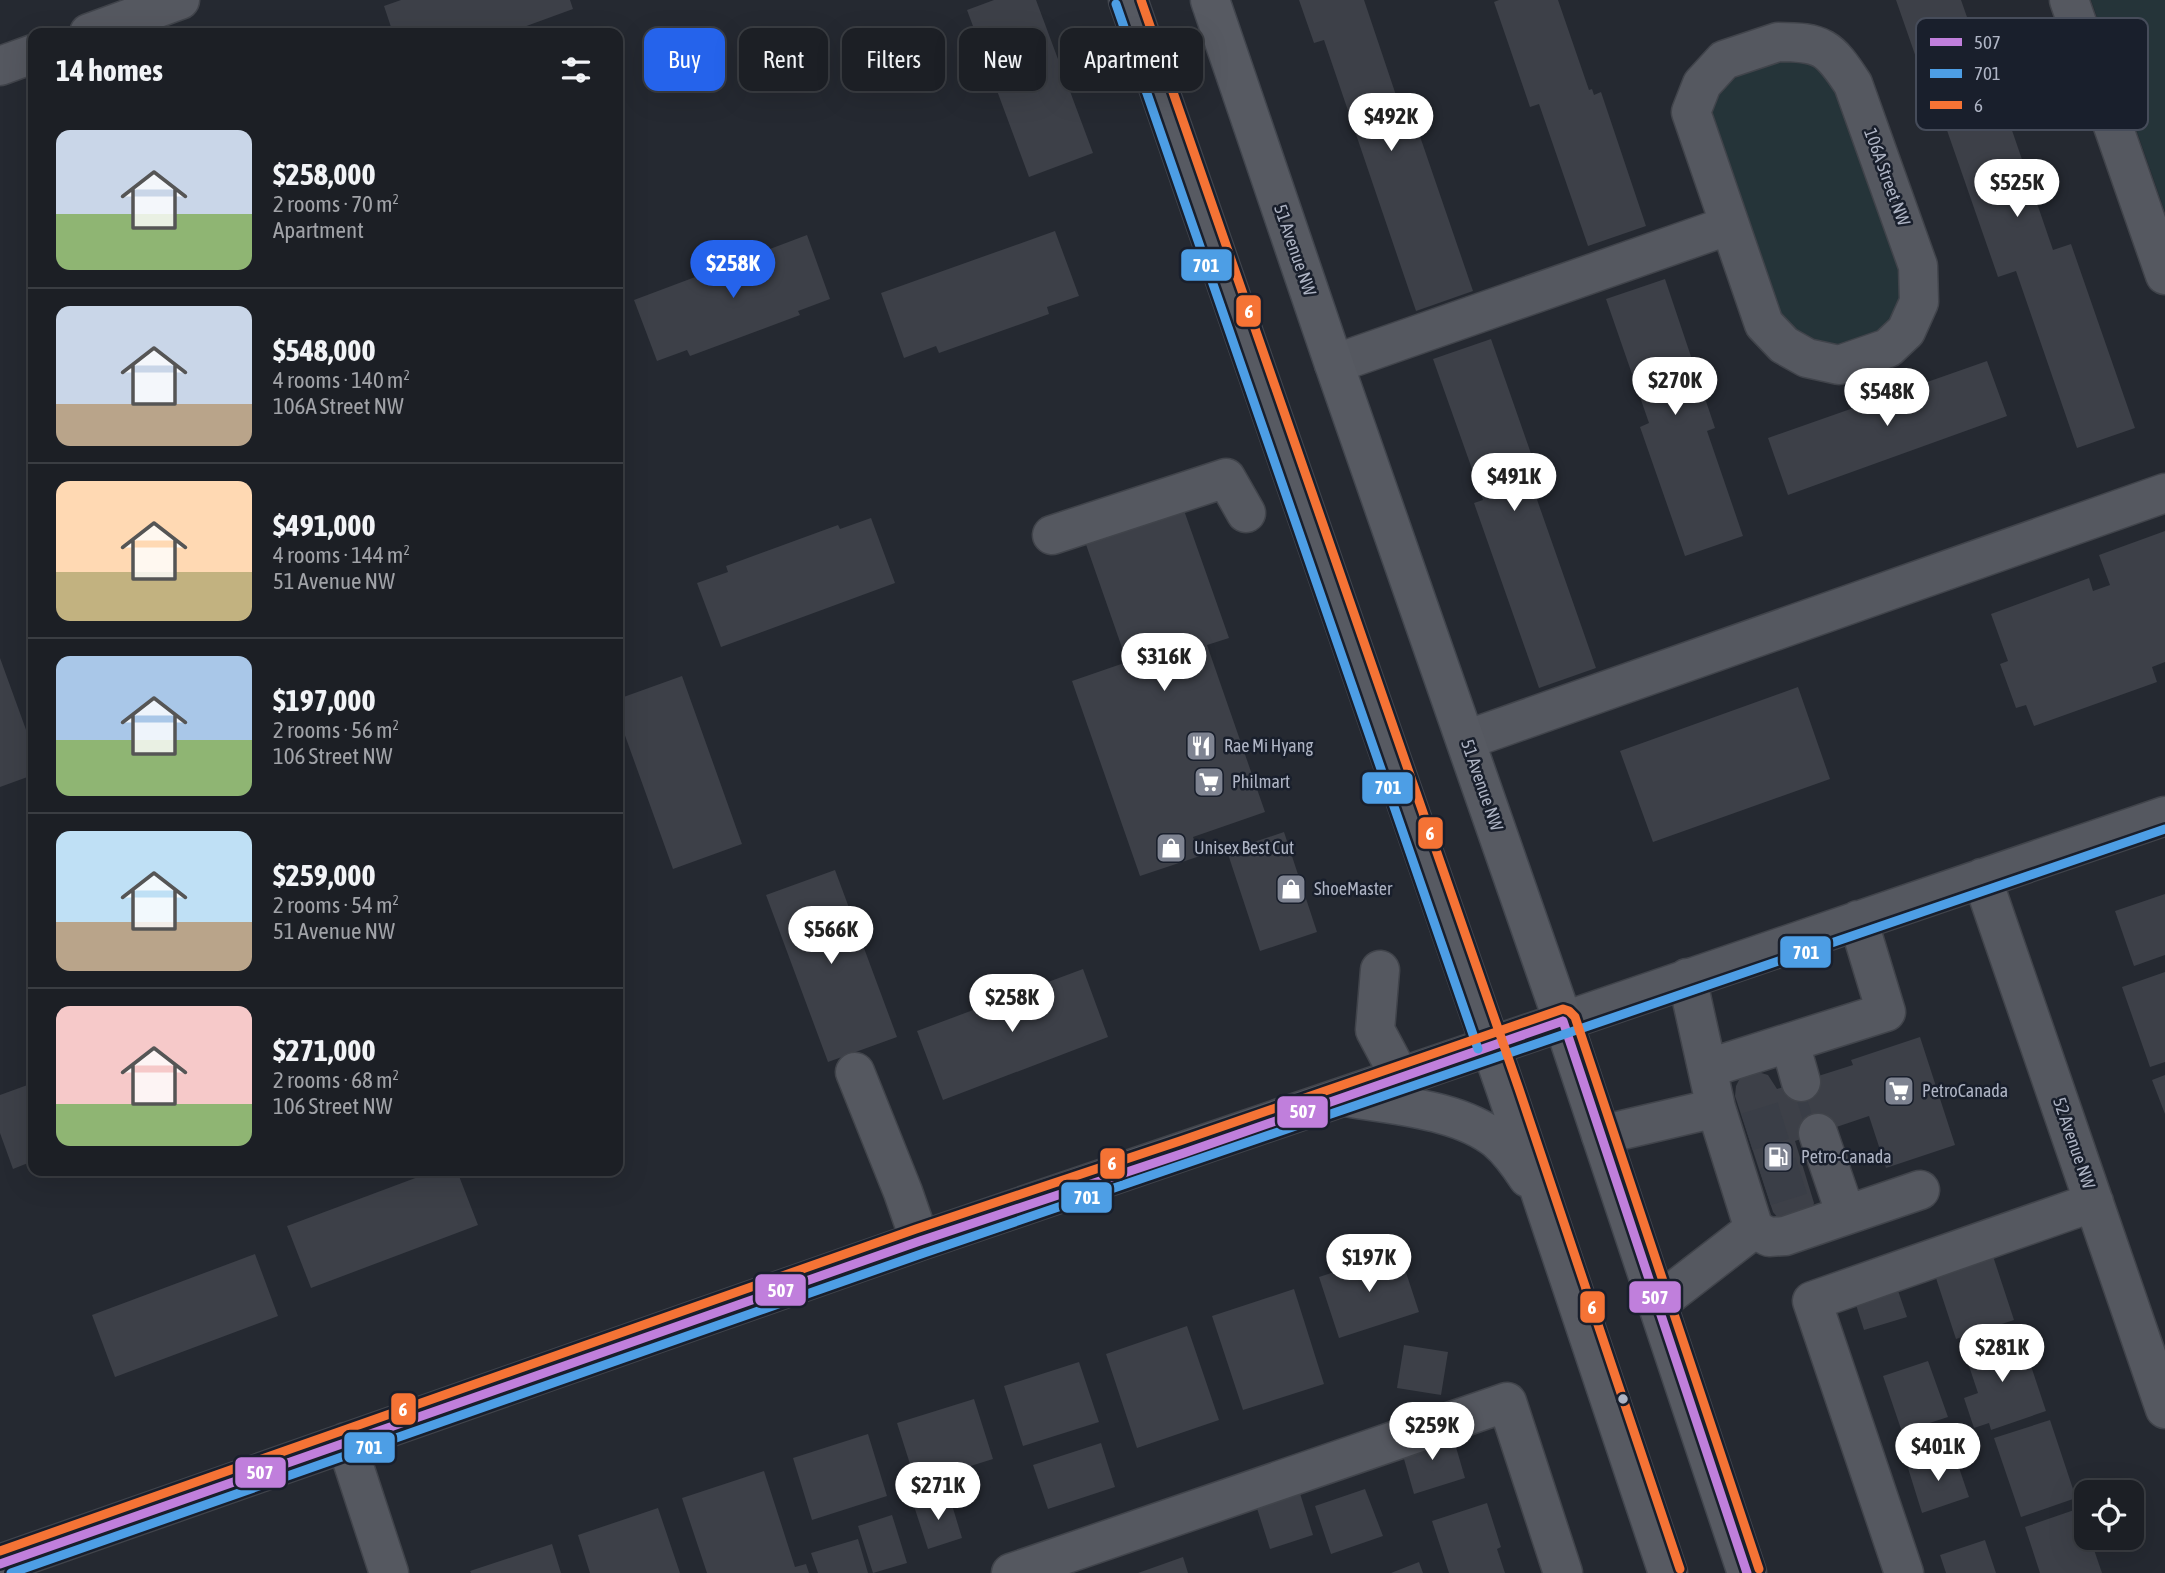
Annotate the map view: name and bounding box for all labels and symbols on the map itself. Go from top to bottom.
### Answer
legend [1916,18,2148,130]
text: 507 [1974,31,2001,53]
text: 701 [1974,62,2001,84]
pin: $492K [1342,94,1440,153]
text: 6 [1974,94,1983,116]
street label: 106A Street NW [1860,125,1915,228]
pin: $525K [1968,160,2066,219]
street label: 51 Avenue NW [1270,201,1321,298]
pin: $258K [684,240,782,300]
line badge: 701 [1180,248,1233,282]
text: 701 [1193,254,1219,276]
line badge: 6 [1235,294,1262,328]
text: 6 [1245,300,1254,322]
pin: $270K [1626,358,1724,417]
pin: $548K [1838,368,1936,428]
pin: $491K [1465,454,1563,513]
pin: $316K [1115,634,1213,693]
restaurant icon: Rae Mi Hyang [1184,729,1218,763]
place label: Rae Mi Hyang [1224,735,1313,756]
street label: 51 Avenue NW [1457,736,1508,833]
supermarket icon: Philmart [1192,765,1226,799]
place label: Philmart [1232,771,1290,792]
line badge: 701 [1361,771,1414,805]
text: 701 [1375,776,1401,798]
line badge: 6 [1417,816,1444,850]
text: 6 [1426,822,1435,844]
shop icon: Unisex Best Cut [1154,831,1188,865]
place label: Unisex Best Cut [1194,837,1294,858]
shop icon: ShoeMaster [1274,872,1308,906]
place label: ShoeMaster [1314,878,1393,899]
pin: $566K [782,906,880,966]
line badge: 701 [1779,935,1832,969]
text: 701 [1793,941,1819,963]
pin: $258K [963,974,1061,1034]
supermarket icon: PetroCanada [1882,1074,1916,1108]
place label: PetroCanada [1922,1080,2008,1101]
street label: 52 Avenue NW [2049,1094,2100,1191]
line badge: 507 [1276,1095,1329,1129]
text: 507 [1290,1100,1316,1122]
fuel station icon: Petro-Canada [1761,1140,1795,1174]
place label: Petro-Canada [1801,1146,1892,1167]
line badge: 6 [1099,1147,1126,1180]
text: 6 [1108,1152,1117,1174]
line badge: 701 [1060,1181,1113,1214]
text: 701 [1074,1186,1100,1208]
pin: $197K [1320,1234,1418,1294]
line badge: 507 [754,1273,807,1307]
text: 507 [768,1279,794,1301]
line badge: 507 [1628,1280,1682,1314]
text: 507 [1642,1286,1668,1308]
line badge: 6 [1579,1290,1606,1324]
text: 6 [1588,1296,1597,1318]
pin: $281K [1953,1324,2051,1384]
line badge: 6 [390,1392,417,1426]
unlabelled marker [1616,1392,1630,1406]
text: 6 [399,1398,408,1420]
pin: $259K [1383,1402,1481,1462]
pin: $401K [1889,1424,1987,1483]
line badge: 701 [343,1431,396,1464]
text: 701 [356,1436,382,1458]
line badge: 507 [234,1456,287,1489]
text: 507 [247,1461,273,1483]
pin: $271K [889,1462,987,1522]

